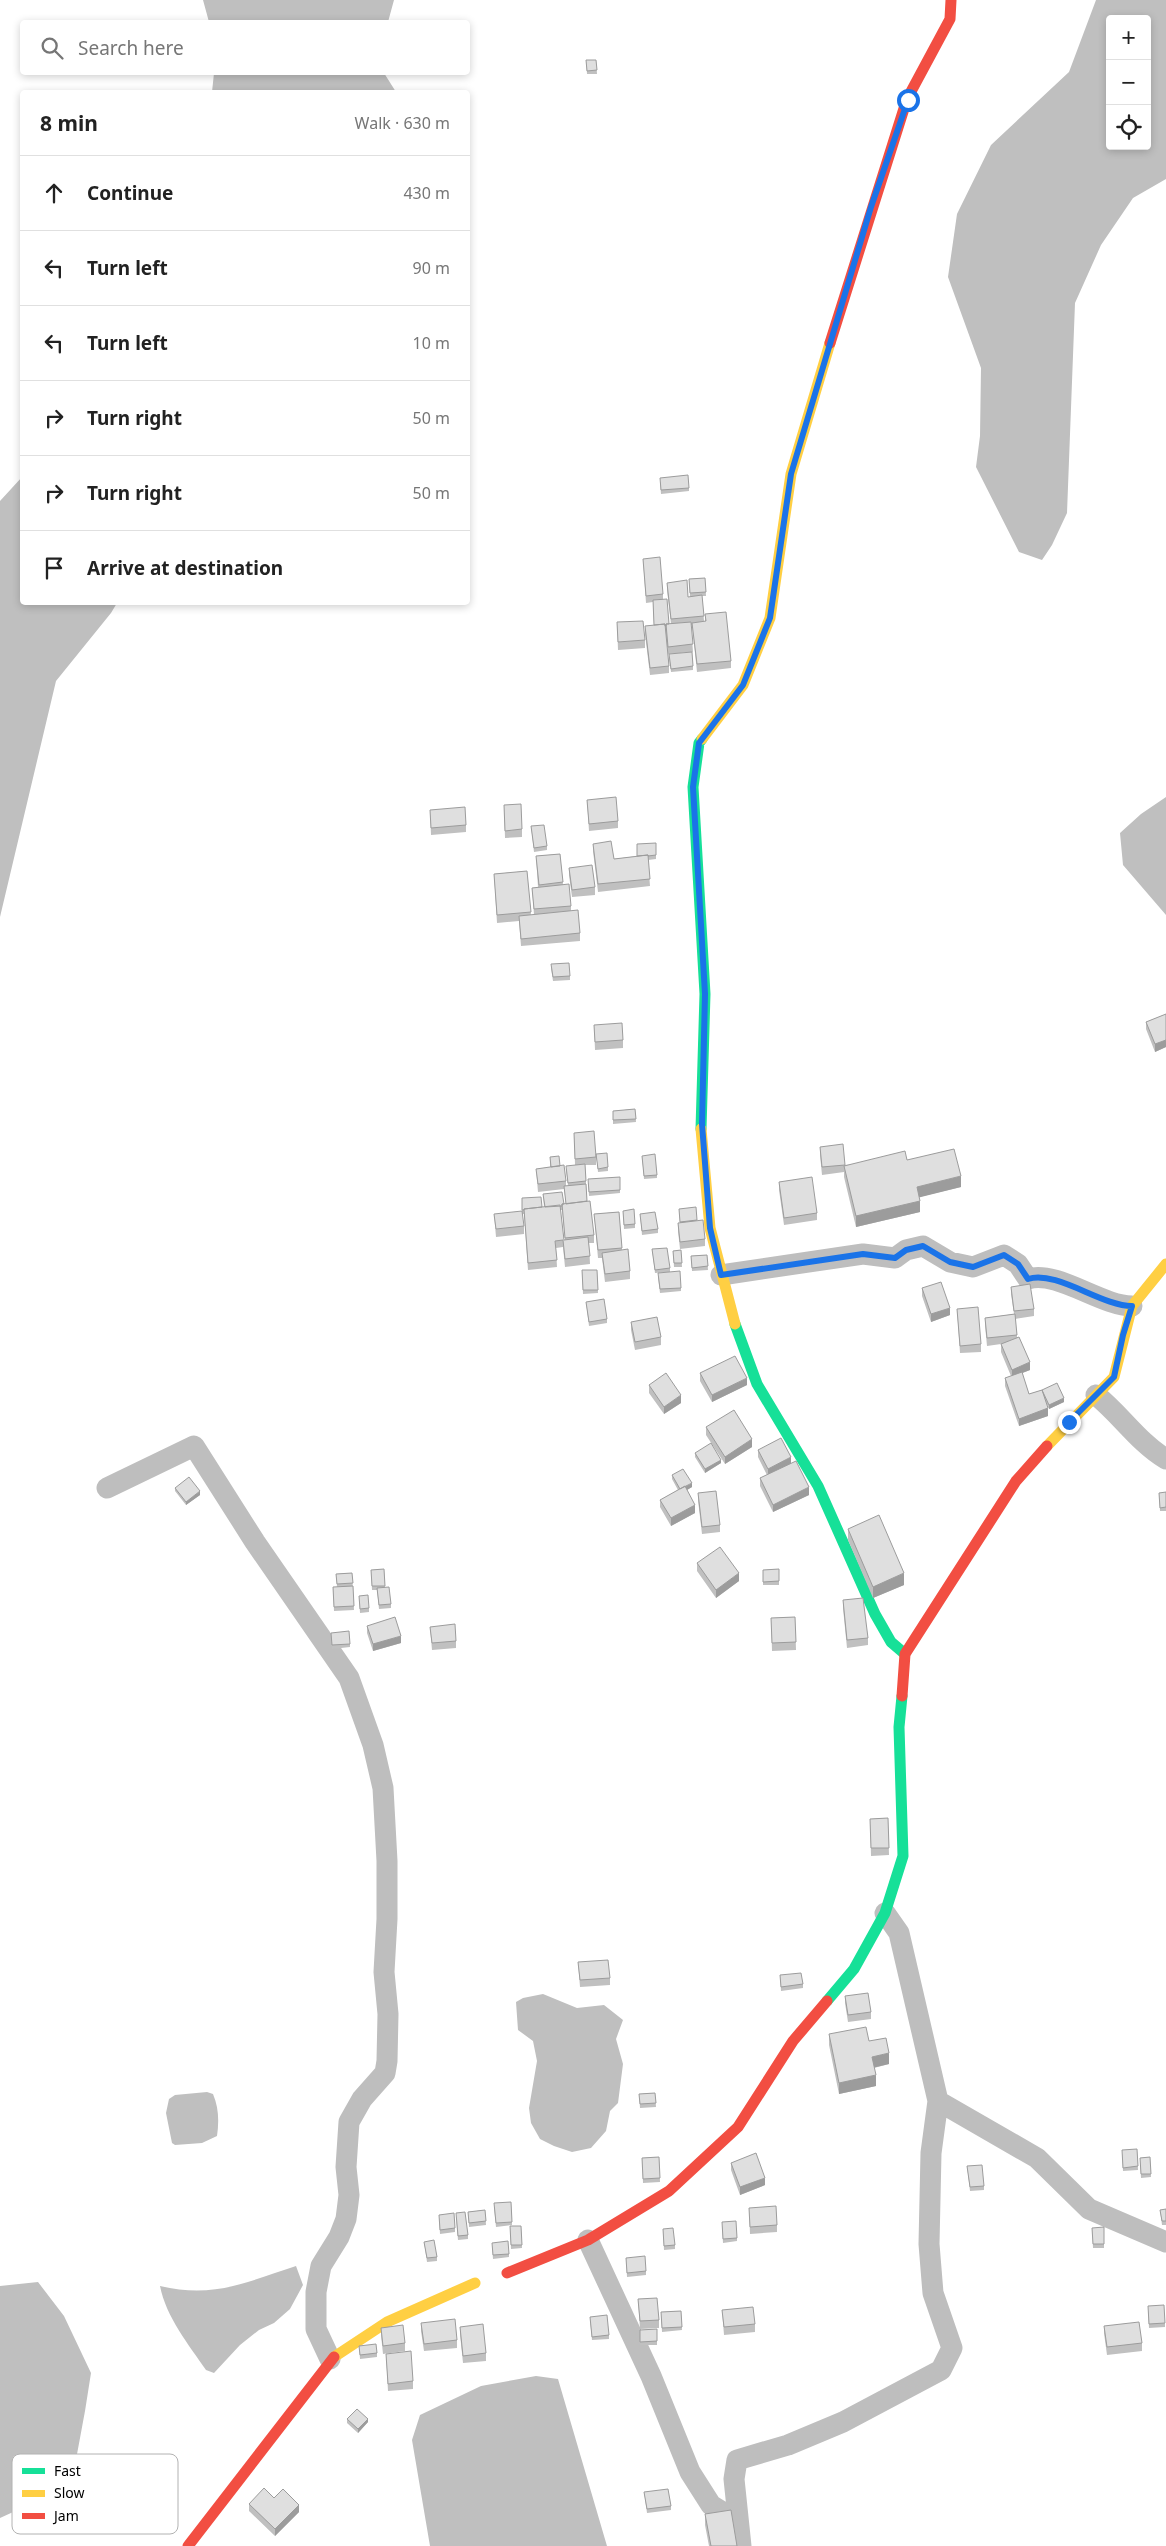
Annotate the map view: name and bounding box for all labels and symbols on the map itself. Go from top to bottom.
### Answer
route start [897,89,920,112]
route end [1058,1411,1081,1434]
legend [12,2454,178,2534]
text: Fast [54,2461,81,2480]
text: Slow [54,2483,85,2502]
text: Jam [52,2506,79,2525]

